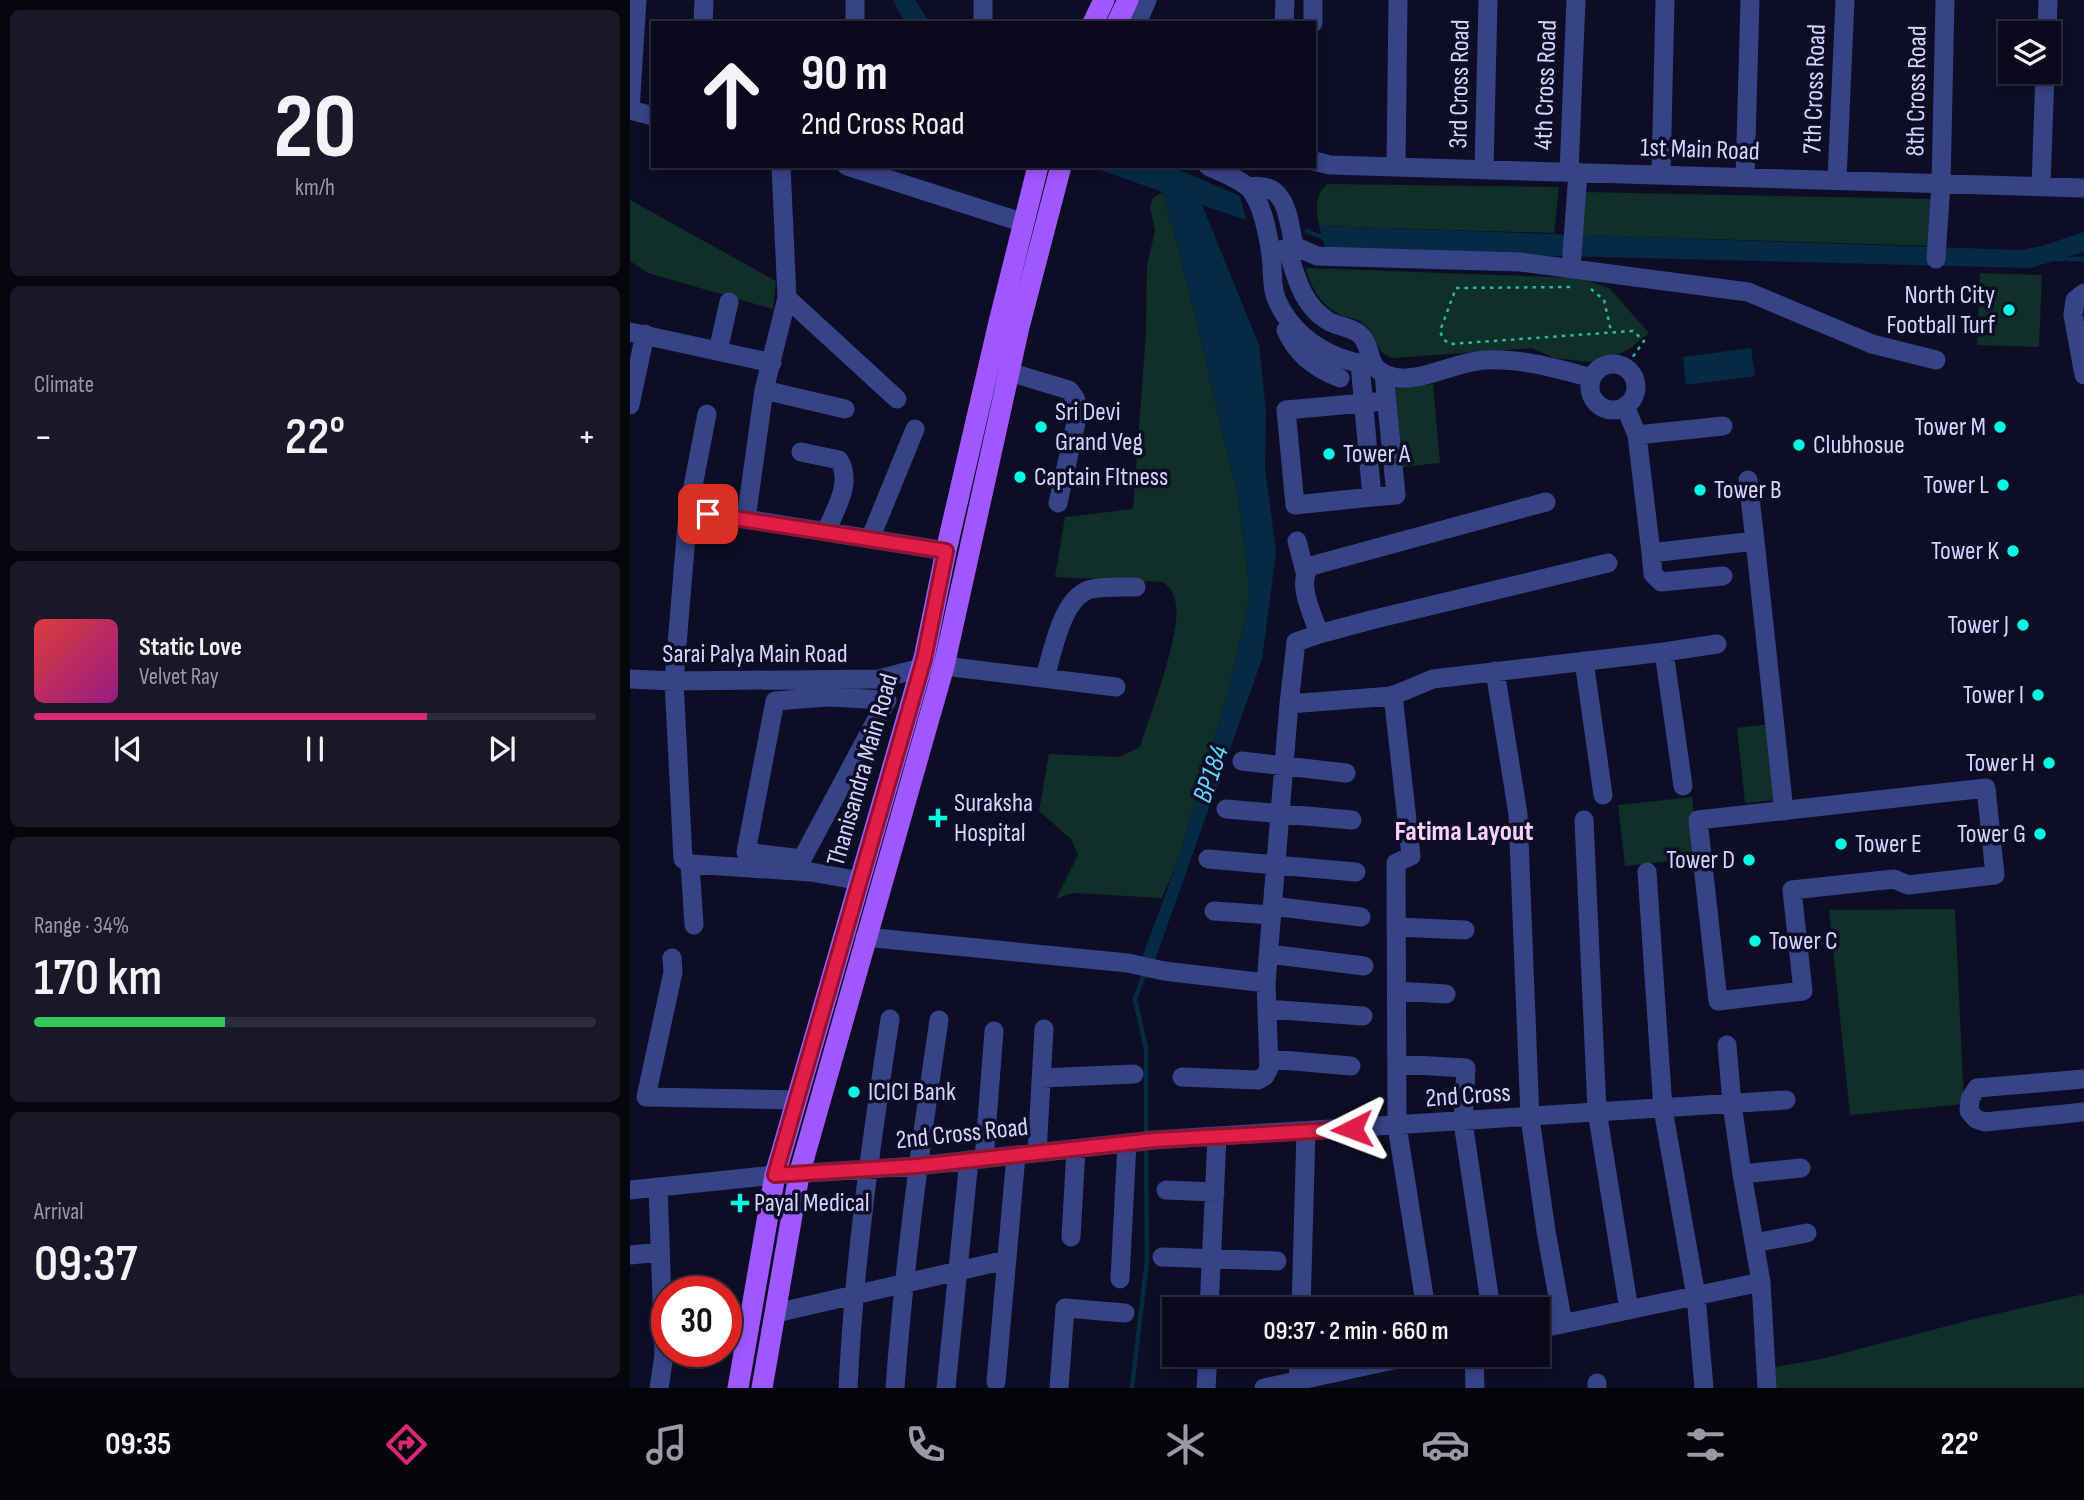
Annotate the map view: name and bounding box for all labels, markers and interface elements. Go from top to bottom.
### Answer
street label: 3rd Cross Road [1443,19,1477,149]
street label: 4th Cross Road [1528,19,1564,151]
map controls [1998,21,2061,84]
button: layers [1998,21,2061,84]
street label: 7th Cross Road [1797,23,1833,155]
street label: 8th Cross Road [1900,25,1934,157]
text: 90 m [801,45,888,104]
icon: ahead [686,49,777,140]
text: 20 [273,74,357,183]
text: 2nd Cross Road [801,105,965,144]
street label: 1st Main Road [1640,132,1760,168]
text: km/h [295,174,335,202]
place label: North City Football Turf [1887,280,1995,341]
marker: North City Football Turf [2001,302,2017,318]
text: Climate [34,371,94,399]
place label: Sri Devi Grand Veg [1055,397,1143,458]
text: 22° [285,406,345,469]
place label: Tower M [1914,412,1986,443]
text: − [34,415,53,460]
text: + [577,415,596,460]
marker: Sri Devi Grand Veg [1033,419,1049,435]
marker: Tower M [1992,419,2008,435]
place label: Clubhosue [1813,430,1905,461]
marker: Clubhosue [1791,437,1807,453]
place label: Tower A [1343,439,1411,470]
marker: Tower A [1321,446,1337,462]
place label: Captain FItness [1034,462,1168,493]
marker: Captain FItness [1012,469,1028,485]
place label: Tower L [1923,470,1989,501]
place label: Tower B [1714,475,1782,506]
marker: Tower L [1995,477,2011,493]
marker: Tower B [1692,482,1708,498]
pin [678,484,738,544]
icon: arrive [689,495,727,533]
place label: Tower K [1931,536,1999,567]
marker: Tower K [2005,543,2021,559]
place label: Tower J [1948,610,2009,641]
marker: Tower J [2015,617,2031,633]
text: Static Love [139,632,242,663]
street label: Sarai Palya Main Road [662,639,848,670]
text: Velvet Ray [139,663,219,691]
street label: Thanisandra Main Road [821,670,905,870]
place label: Tower I [1963,680,2024,711]
marker: Tower I [2030,687,2046,703]
icon: previous [109,730,147,768]
icon: pause [296,730,334,768]
icon: next [483,730,521,768]
water label: BP184 [1186,741,1236,807]
place label: Tower H [1966,748,2035,779]
marker: Tower H [2041,755,2057,771]
place label: Suraksha Hospital [954,788,1033,849]
marker: Suraksha Hospital [928,808,948,828]
district label: Fatima Layout [1394,815,1534,848]
place label: Tower G [1957,819,2026,850]
marker: Tower G [2032,826,2048,842]
place label: Tower E [1855,829,1922,860]
marker: Tower E [1833,836,1849,852]
place label: Tower D [1666,845,1735,876]
marker: Tower D [1741,852,1757,868]
text: Range · 34% [34,912,129,940]
place label: Tower C [1769,926,1838,957]
marker: Tower C [1747,933,1763,949]
text: 170 km [34,947,162,1010]
place label: ICICI Bank [868,1077,956,1108]
street label: 2nd Cross [1424,1078,1512,1114]
marker: ICICI Bank [846,1084,862,1100]
position arrow [1315,1092,1389,1166]
street label: 2nd Cross Road [894,1112,1030,1156]
place label: Payal Medical [754,1188,870,1219]
marker: Payal Medical [732,1195,748,1211]
text: Arrival [34,1198,83,1226]
text: 09:37 [34,1233,137,1296]
speed limit sign: 30 [651,1276,742,1367]
text: 09:37 · 2 min · 660 m [1263,1316,1449,1347]
icon: directions [382,1420,431,1469]
icon: music [642,1420,691,1469]
icon: phone [901,1420,950,1469]
icon: climate [1161,1420,1210,1469]
icon: car [1421,1420,1470,1469]
icon: filters [1681,1420,1730,1469]
text: 09:35 [105,1425,171,1464]
text: 22° [1940,1425,1979,1464]

